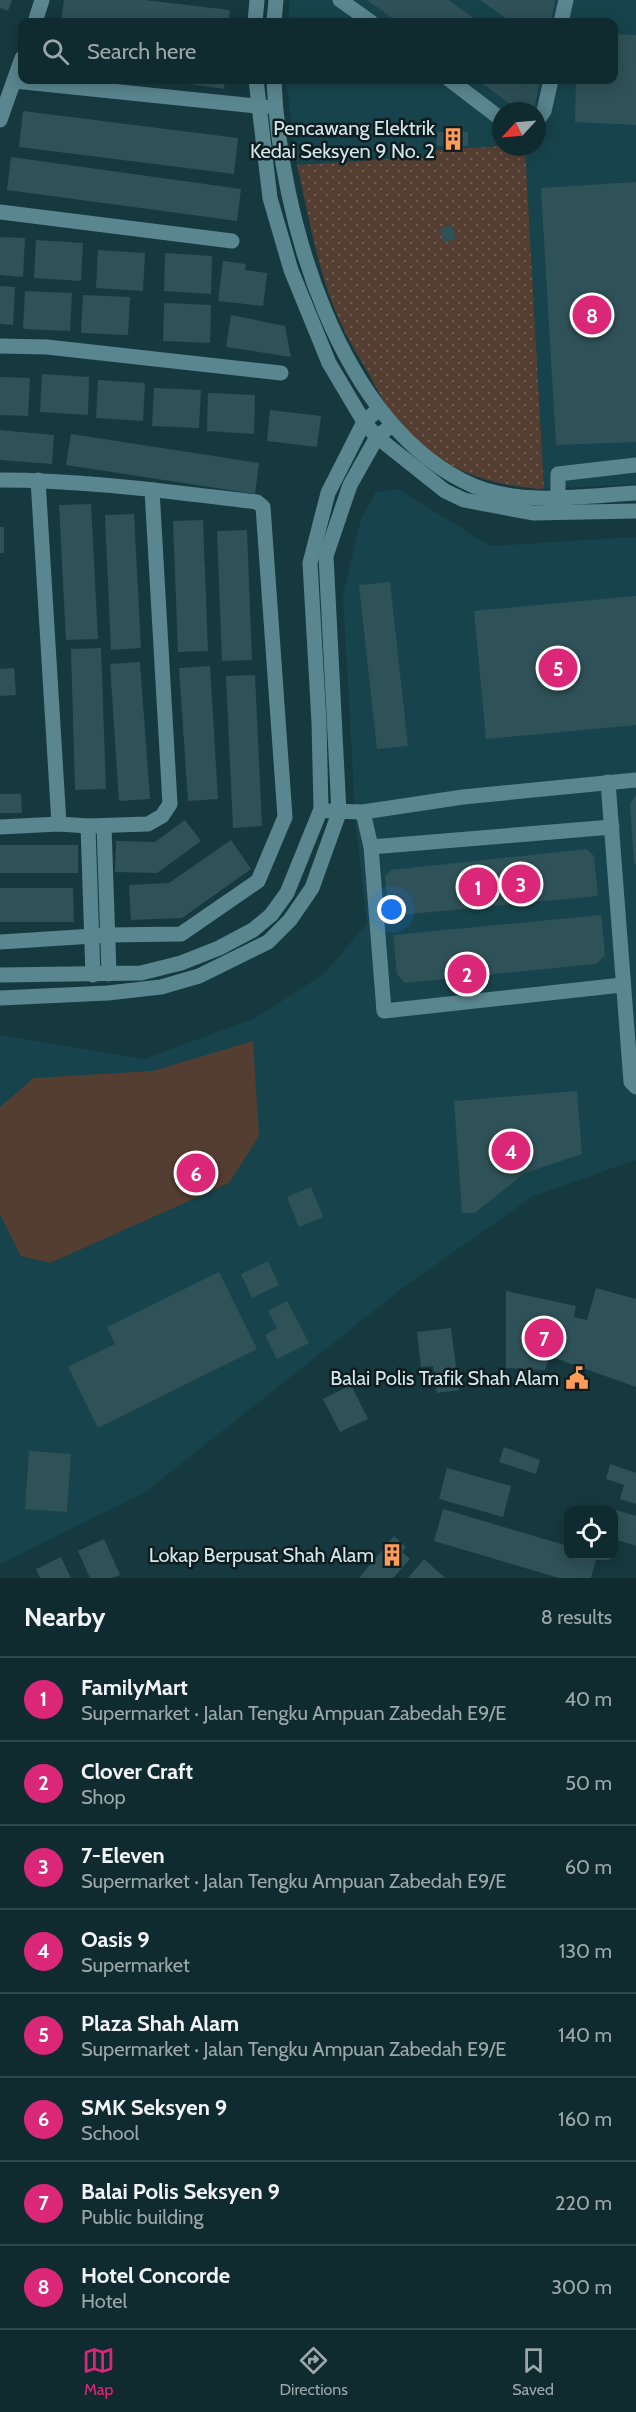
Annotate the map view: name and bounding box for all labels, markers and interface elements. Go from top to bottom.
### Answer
search box [18,18,618,84]
icon: search [39,35,72,68]
text: Search here [87,38,196,65]
north arrow [492,102,546,156]
place label: Pencawang Elektrik Kedai Seksyen 9 No. 2 [250,116,435,163]
building icon: Pencawang Elektrik Kedai Seksyen 9 No. 2 [440,126,466,152]
pin: 8 [572,292,612,338]
pin: 5 [538,646,578,690]
pin: 3 [502,862,540,906]
pin: 1 [458,864,498,910]
your location [377,895,406,924]
pin: 2 [448,952,486,996]
pin: 4 [492,1128,530,1174]
pin: 6 [176,1150,216,1196]
pin: 7 [524,1316,564,1360]
public building icon: Balai Polis Trafik Shah Alam [564,1365,590,1391]
place label: Balai Polis Trafik Shah Alam [330,1366,559,1390]
map controls [564,1506,618,1560]
button: locate [564,1506,618,1560]
building icon: Lokap Berpusat Shah Alam [379,1542,405,1568]
place label: Lokap Berpusat Shah Alam [149,1543,374,1567]
text: Nearby [24,1601,105,1633]
text: 8 results [541,1605,612,1629]
text: FamilyMart [81,1674,188,1701]
text: 1 [40,1687,47,1711]
text: 40 m [564,1687,612,1711]
text: Supermarket · Jalan Tengku Ampuan Zabedah E9/E [81,1701,506,1725]
text: Clover Craft [81,1758,193,1785]
text: 2 [38,1771,49,1795]
text: 50 m [565,1771,612,1795]
text: Shop [81,1785,126,1809]
text: 7-Eleven [81,1842,165,1869]
text: 3 [38,1855,49,1879]
text: 60 m [565,1855,612,1879]
text: Supermarket · Jalan Tengku Ampuan Zabedah E9/E [81,1869,506,1893]
text: Oasis 9 [81,1926,150,1953]
text: 4 [37,1939,50,1963]
text: 130 m [559,1939,612,1963]
text: Supermarket [81,1953,190,1977]
text: Plaza Shah Alam [81,2010,239,2037]
text: 5 [38,2023,49,2047]
text: 140 m [558,2023,612,2047]
text: Supermarket · Jalan Tengku Ampuan Zabedah E9/E [81,2037,506,2061]
text: SMK Seksyen 9 [81,2094,227,2121]
text: 6 [38,2107,49,2131]
text: 160 m [558,2107,612,2131]
text: School [81,2121,139,2145]
text: Balai Polis Seksyen 9 [81,2178,280,2205]
text: 7 [38,2191,49,2215]
text: 220 m [555,2191,612,2215]
text: Public building [81,2205,203,2229]
text: Hotel Concorde [81,2262,230,2289]
text: 8 [37,2275,50,2299]
text: 300 m [551,2275,612,2299]
text: Hotel [81,2289,127,2313]
tab: Map [82,2344,115,2399]
tab: Directions [280,2344,348,2399]
tab: Saved [512,2344,554,2399]

